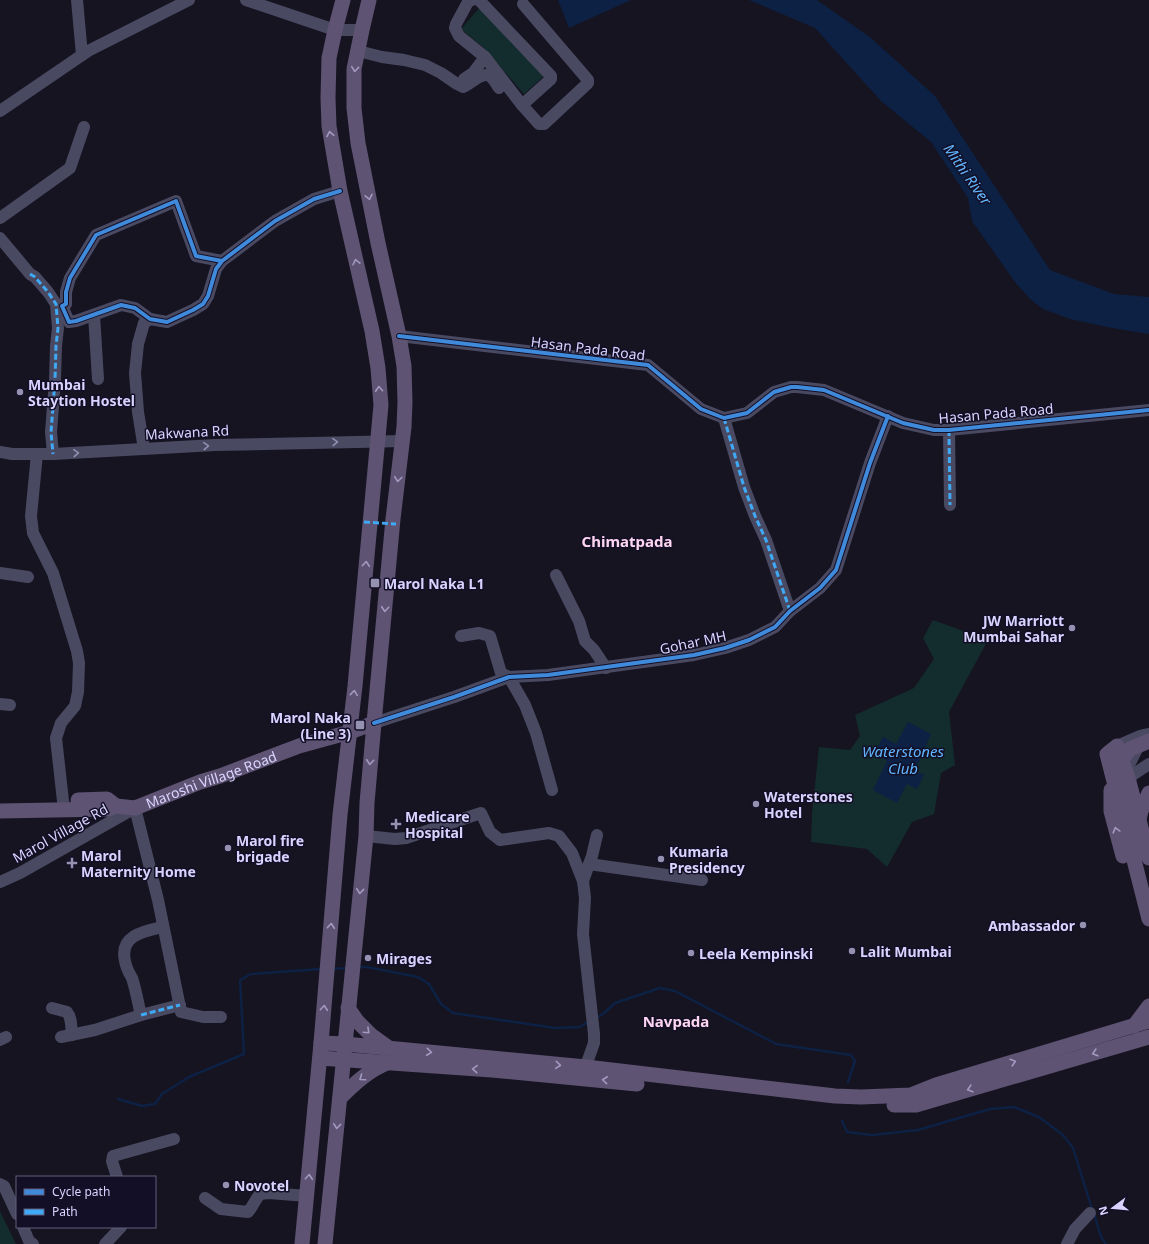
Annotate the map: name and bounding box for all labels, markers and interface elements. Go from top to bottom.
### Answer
one-way arrow [351,66,360,72]
one-way arrow [326,131,335,137]
water label: Mithi River [939,139,997,210]
one-way arrow [364,194,373,200]
one-way arrow [352,259,361,266]
street label: Hasan Pada Road [530,332,646,364]
place label: Mumbai Staytion Hostel [28,375,135,410]
one-way arrow [375,386,384,392]
marker: Mumbai Staytion Hostel [15,387,25,397]
street label: Hasan Pada Road [938,399,1054,427]
street label: Makwana Rd [144,420,230,444]
one-way arrow [332,438,338,446]
one-way arrow [203,441,209,450]
one-way arrow [73,448,79,457]
one-way arrow [394,476,403,482]
district label: Chimatpada [582,531,672,551]
one-way arrow [361,561,370,567]
place label: Marol Naka L1 [384,574,484,593]
marker: Marol Naka L1 [369,577,381,589]
one-way arrow [380,606,389,612]
place label: JW Marriott Mumbai Sahar [963,611,1065,646]
marker: JW Marriott Mumbai Sahar [1067,623,1077,633]
street label: Gohar MH [658,626,728,658]
one-way arrow [349,690,358,696]
place label: Marol Naka (Line 3) [270,708,351,743]
marker: Marol Naka (Line 3) [354,719,366,731]
water label: Waterstones Club [862,741,945,778]
street label: Maroshi Village Road [143,746,279,812]
one-way arrow [366,759,375,765]
place label: Waterstones Hotel [764,787,853,822]
street label: Marol Village Rd [9,799,111,867]
marker: Waterstones Hotel [751,799,761,809]
place label: Medicare Hospital [405,807,470,842]
marker: Medicare Hospital [390,818,402,830]
one-way arrow [1112,827,1120,833]
place label: Marol fire brigade [236,831,304,866]
place label: Kumaria Presidency [669,842,745,877]
marker: Marol fire brigade [223,843,233,853]
place label: Marol Maternity Home [81,846,196,881]
marker: Kumaria Presidency [656,854,666,864]
marker: Marol Maternity Home [66,857,78,869]
one-way arrow [356,888,365,894]
place label: Ambassador [988,916,1076,935]
marker: Ambassador [1078,920,1088,930]
one-way arrow [326,923,335,929]
place label: Lalit Mumbai [860,942,952,961]
place label: Leela Kempinski [699,944,813,963]
marker: Lalit Mumbai [847,946,857,956]
marker: Leela Kempinski [686,948,696,958]
place label: Mirages [376,949,432,968]
marker: Mirages [363,953,373,963]
one-way arrow [320,1005,329,1011]
district label: Navpada [643,1011,709,1031]
one-way arrow [362,1026,370,1034]
one-way arrow [426,1048,432,1057]
one-way arrow [1092,1048,1099,1057]
one-way arrow [1010,1058,1017,1067]
one-way arrow [555,1060,561,1069]
one-way arrow [472,1064,478,1073]
one-way arrow [359,1073,366,1081]
one-way arrow [602,1076,608,1085]
one-way arrow [967,1084,974,1093]
one-way arrow [333,1123,342,1130]
one-way arrow [304,1174,313,1180]
legend [16,1176,156,1228]
place label: Novotel [234,1176,289,1195]
marker: Novotel [221,1180,231,1190]
text: Cycle path [52,1183,110,1200]
north arrow [1093,1188,1133,1228]
text: Path [52,1203,78,1220]
text: N [1094,1205,1111,1217]

